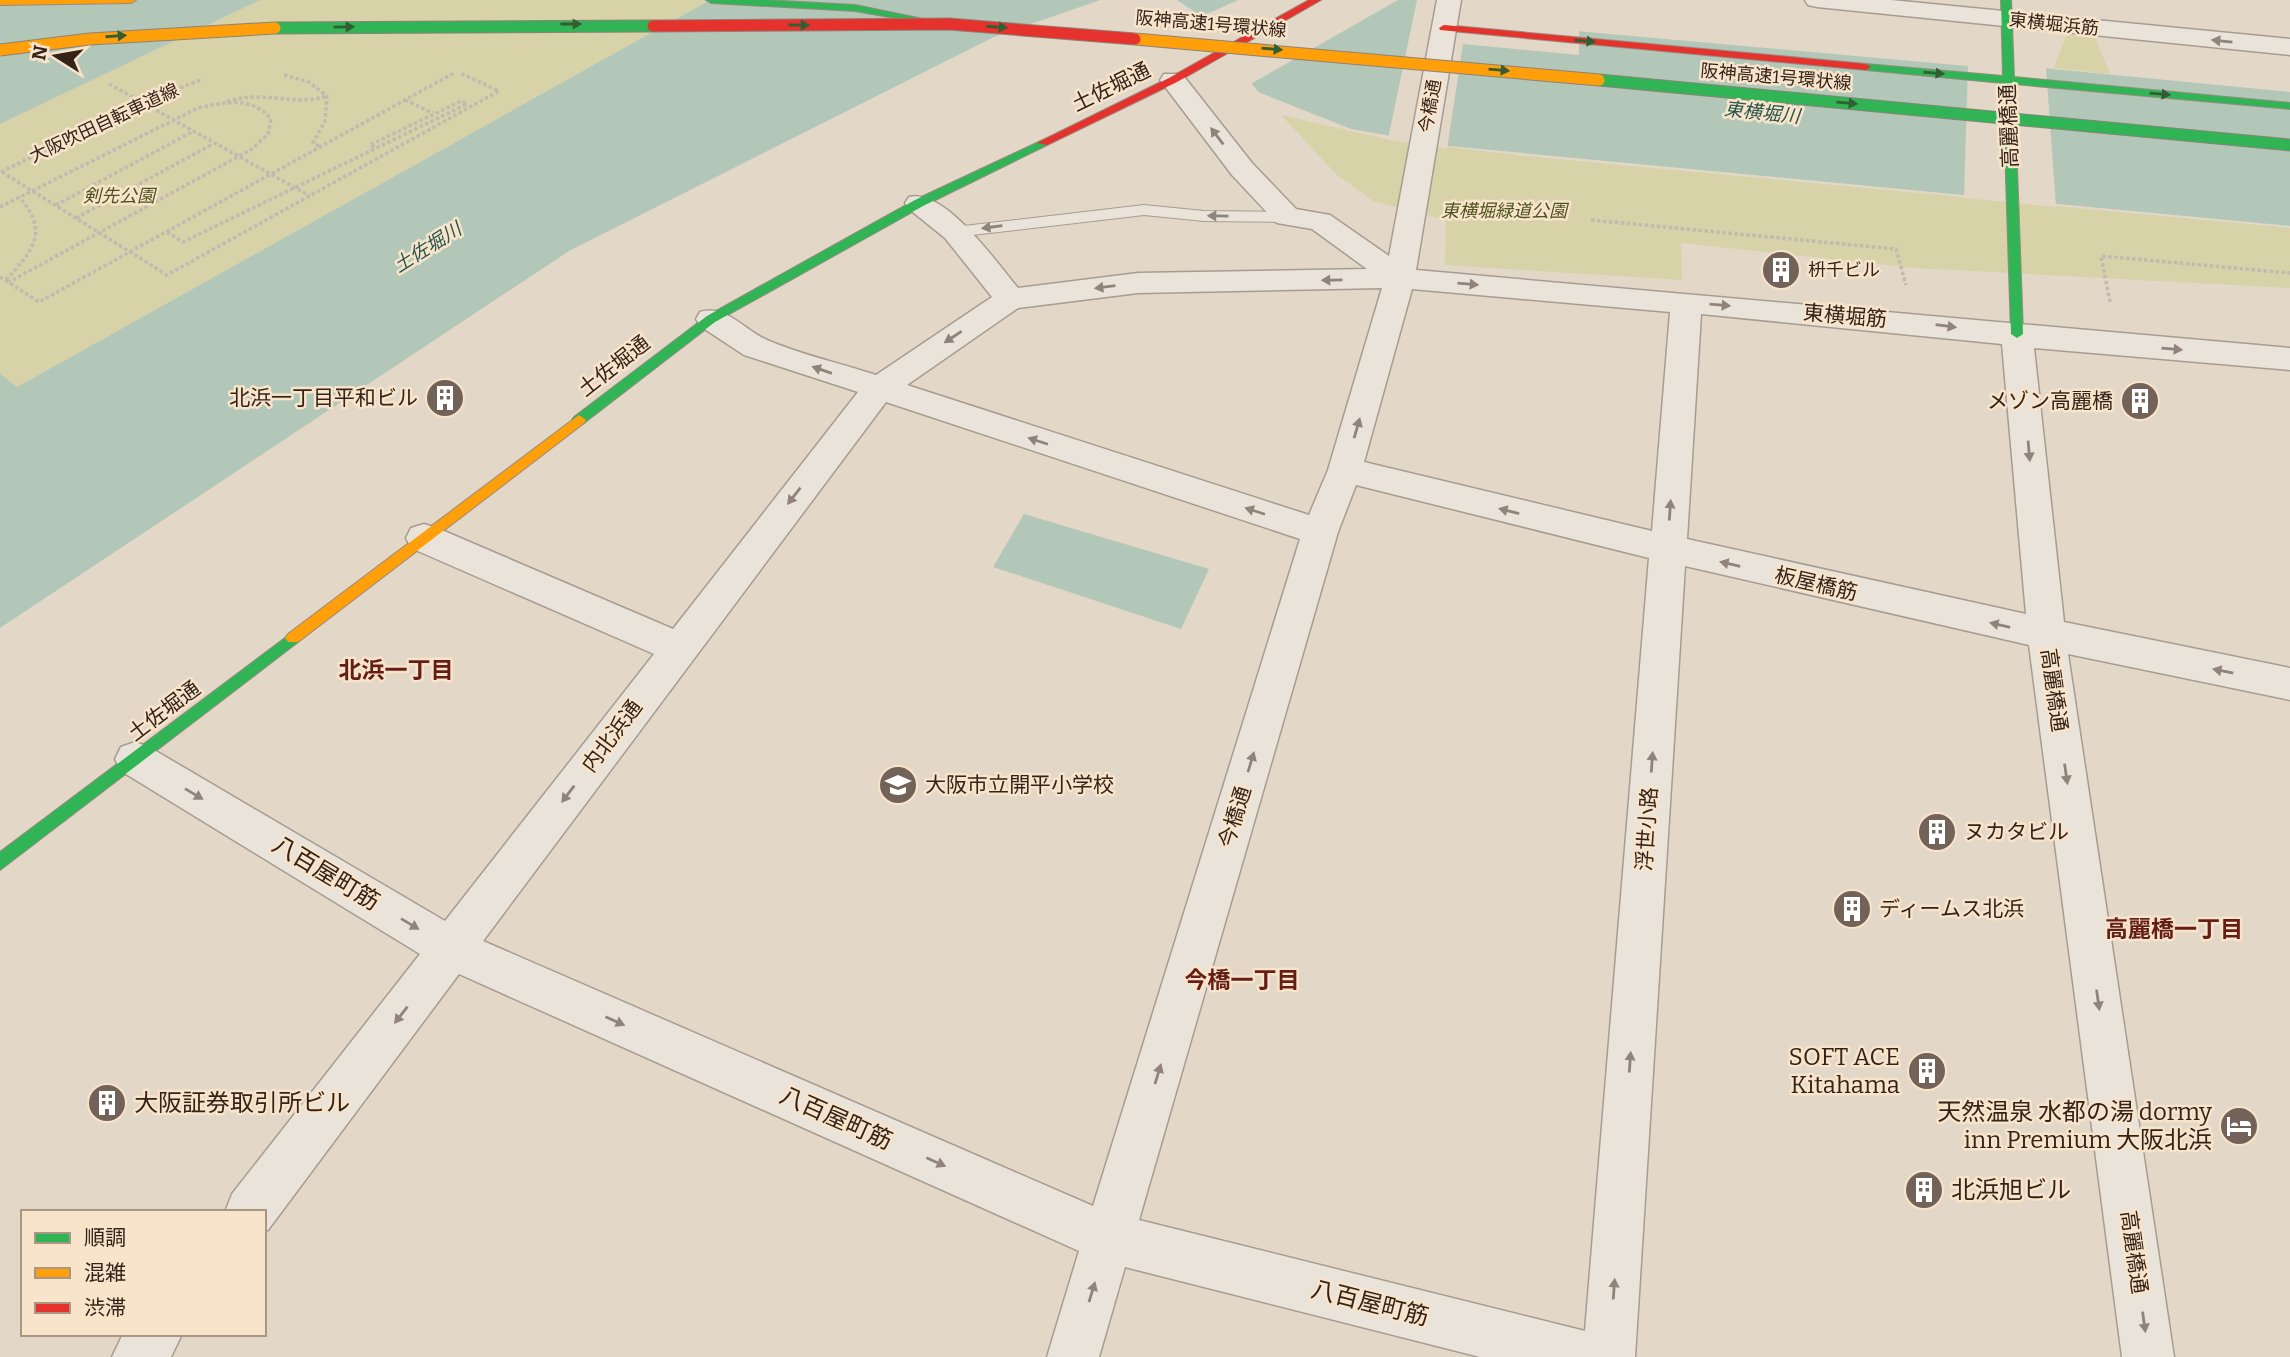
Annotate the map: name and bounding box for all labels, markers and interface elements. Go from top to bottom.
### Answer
street label: 阪神高速1号環状線 [1135,6,1287,42]
street label: 東横堀浜筋 [2008,8,2100,40]
one-way arrow [560,19,582,30]
one-way arrow [788,20,810,31]
north arrow [21,21,91,91]
one-way arrow [333,21,355,33]
one-way arrow [986,22,1008,33]
one-way arrow [106,31,128,42]
one-way arrow [2211,35,2233,46]
one-way arrow [1574,36,1596,47]
text: N [27,43,53,62]
one-way arrow [1262,44,1284,55]
street label: 土佐堀通 [1068,57,1154,117]
street label: 阪神高速1号環状線 [1700,59,1852,95]
one-way arrow [1488,65,1510,76]
one-way arrow [1923,68,1945,79]
street label: 今橋通 [1414,78,1446,134]
street label: 大阪吹田自転車道線 [26,79,182,167]
street label: 高麗橋通 [1995,84,2023,168]
one-way arrow [2149,89,2171,100]
water label: 東横堀川 [1723,97,1803,128]
one-way arrow [1837,98,1859,109]
one-way arrow [1211,127,1225,145]
park label: 剣先公園 [83,185,158,207]
park label: 東横堀緑道公園 [1441,200,1570,222]
one-way arrow [1207,210,1229,222]
water label: 土佐堀川 [389,216,467,277]
one-way arrow [981,222,1003,233]
building icon: 枡千ビル [1760,249,1802,291]
place label: 枡千ビル [1808,259,1880,281]
one-way arrow [1321,274,1343,285]
one-way arrow [1458,279,1480,290]
one-way arrow [1094,282,1116,293]
street label: 東横堀筋 [1802,299,1888,333]
one-way arrow [1709,300,1731,311]
one-way arrow [1935,321,1957,332]
street label: 土佐堀通 [573,330,655,402]
one-way arrow [944,330,963,343]
one-way arrow [2162,344,2184,355]
one-way arrow [812,364,833,375]
building icon: 北浜一丁目平和ビル [424,377,466,419]
building icon: メゾン高麗橋 [2119,380,2161,422]
place label: 北浜一丁目平和ビル [229,385,418,411]
place label: メゾン高麗橋 [1987,388,2113,414]
one-way arrow [1352,418,1362,439]
one-way arrow [1028,435,1049,446]
one-way arrow [2024,440,2035,462]
one-way arrow [788,487,802,505]
one-way arrow [1665,499,1676,521]
one-way arrow [1244,505,1265,516]
one-way arrow [1498,505,1520,516]
one-way arrow [1719,559,1741,570]
street label: 板屋橋筋 [1772,562,1860,606]
one-way arrow [1989,619,2011,630]
street label: 高麗橋通 [2035,647,2073,733]
district label: 北浜一丁目 [339,656,454,684]
one-way arrow [2212,665,2234,676]
street label: 土佐堀通 [123,675,205,747]
street label: 内北浜通 [576,695,648,777]
one-way arrow [1247,751,1257,772]
one-way arrow [1647,751,1658,773]
one-way arrow [2061,763,2072,785]
school or university icon: 大阪市立開平小学校 [877,764,919,806]
place label: 大阪市立開平小学校 [925,772,1114,798]
street label: 今橋通 [1213,783,1257,851]
one-way arrow [561,785,575,804]
street label: 浮世小路 [1631,786,1663,872]
one-way arrow [184,788,203,801]
building icon: ヌカタビル [1916,811,1958,853]
place label: ヌカタビル [1964,819,2069,845]
street label: 八百屋町筋 [267,830,385,916]
building icon: ディームス北浜 [1831,888,1873,930]
place label: ディームス北浜 [1879,896,2024,922]
district label: 高麗橋一丁目 [2105,915,2243,943]
one-way arrow [400,918,419,930]
district label: 今橋一丁目 [1185,966,1300,994]
one-way arrow [2093,989,2104,1011]
one-way arrow [395,1006,409,1024]
one-way arrow [605,1016,626,1027]
place label: SOFT ACE Kitahama [1789,1043,1900,1099]
building icon: SOFT ACE Kitahama [1906,1050,1948,1092]
one-way arrow [1625,1051,1636,1073]
one-way arrow [1153,1063,1163,1084]
street label: 八百屋町筋 [775,1081,897,1155]
building icon: 大阪証券取引所ビル [86,1082,128,1124]
place label: 大阪証券取引所ビル [134,1089,350,1117]
place label: 天然温泉 水都の湯 dormy inn Premium 大阪北浜 [1937,1098,2212,1154]
hotel icon: 天然温泉 水都の湯 dormy inn Premium 大阪北浜 [2218,1105,2260,1147]
one-way arrow [925,1157,946,1168]
building icon: 北浜旭ビル [1903,1169,1945,1211]
place label: 北浜旭ビル [1951,1176,2071,1204]
street label: 高麗橋通 [2115,1209,2153,1295]
legend [21,1210,266,1336]
text: 順調 [84,1225,126,1251]
text: 混雑 [84,1260,126,1286]
street label: 八百屋町筋 [1308,1275,1432,1331]
one-way arrow [1609,1278,1620,1300]
one-way arrow [1088,1281,1098,1302]
text: 渋滞 [84,1295,126,1321]
one-way arrow [2138,1311,2149,1333]

